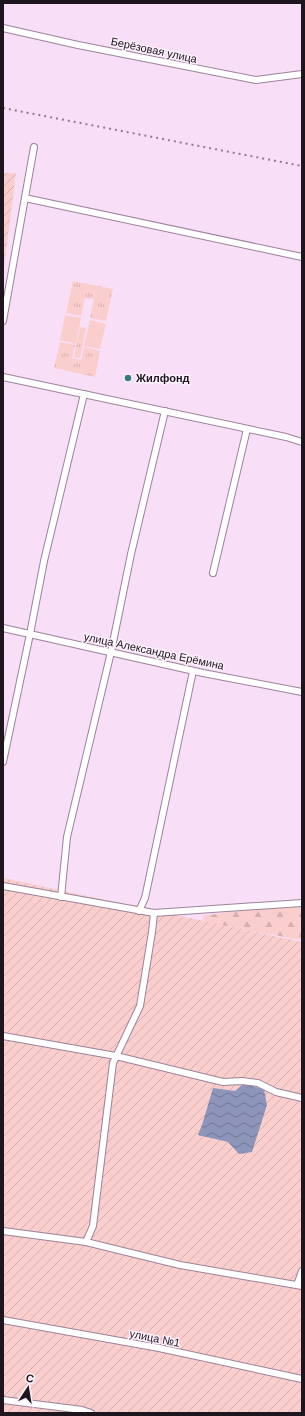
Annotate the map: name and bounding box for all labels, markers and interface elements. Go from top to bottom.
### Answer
street label: Берёзовая улица [110,35,199,65]
place label: Жилфонд [135,372,190,384]
marker: Жилфонд [123,373,133,383]
street label: улица Александра Ерёмина [83,630,226,672]
street label: улица №1 [129,1327,181,1349]
north arrow [8,1368,48,1408]
text: С [25,1372,35,1385]

